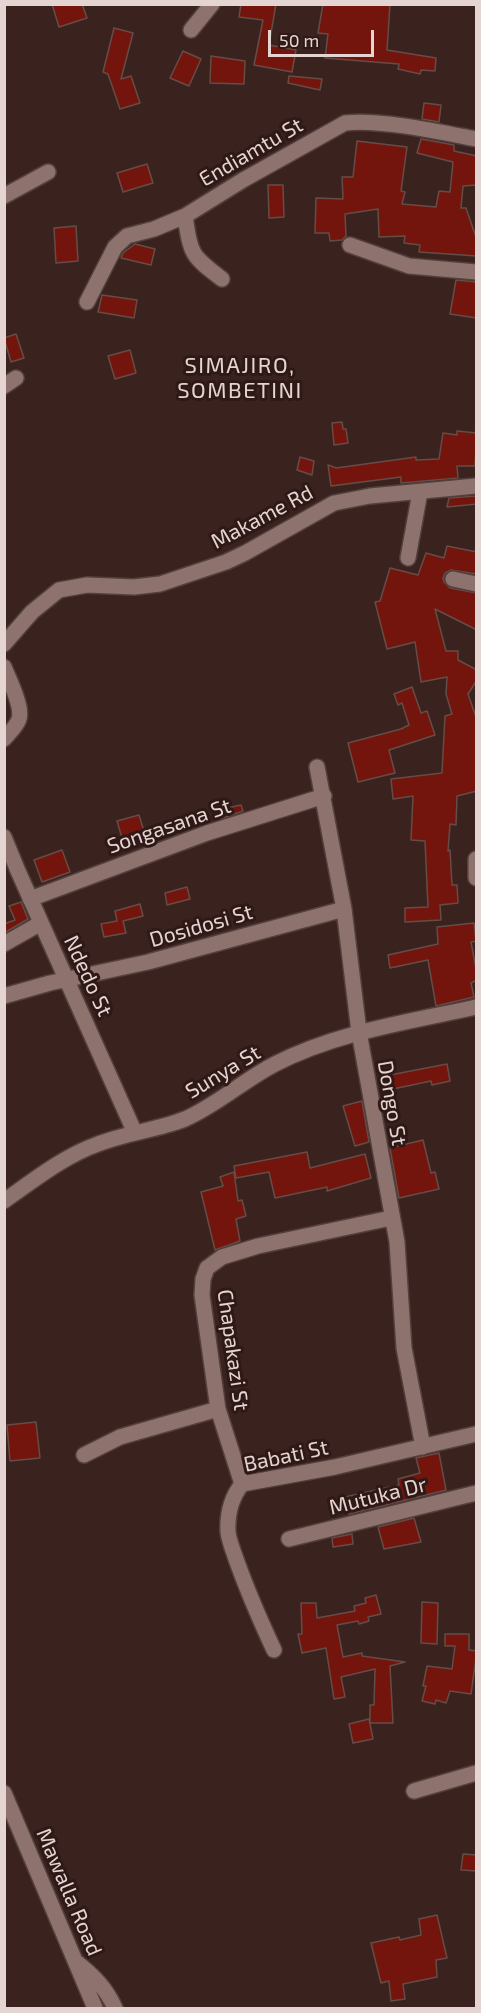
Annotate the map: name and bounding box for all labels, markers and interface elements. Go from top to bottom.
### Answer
scale bar [271,18,378,56]
text: 50 m [279,29,319,51]
street label: Endiamtu St [195,112,307,192]
district label: SIMAJIRO, SOMBETINI [177,353,303,404]
street label: Makame Rd [207,480,317,554]
street label: Songasana St [104,793,234,859]
street label: Dosidosi St [147,899,255,953]
street label: Ndedo St [58,932,118,1020]
street label: Sunya St [181,1040,265,1104]
street label: Dongo St [372,1058,412,1148]
street label: Chapakazi St [212,1288,254,1412]
street label: Babati St [242,1435,330,1477]
street label: Mutuka Dr [327,1472,429,1520]
street label: Mawalla Road [31,1825,107,1959]

